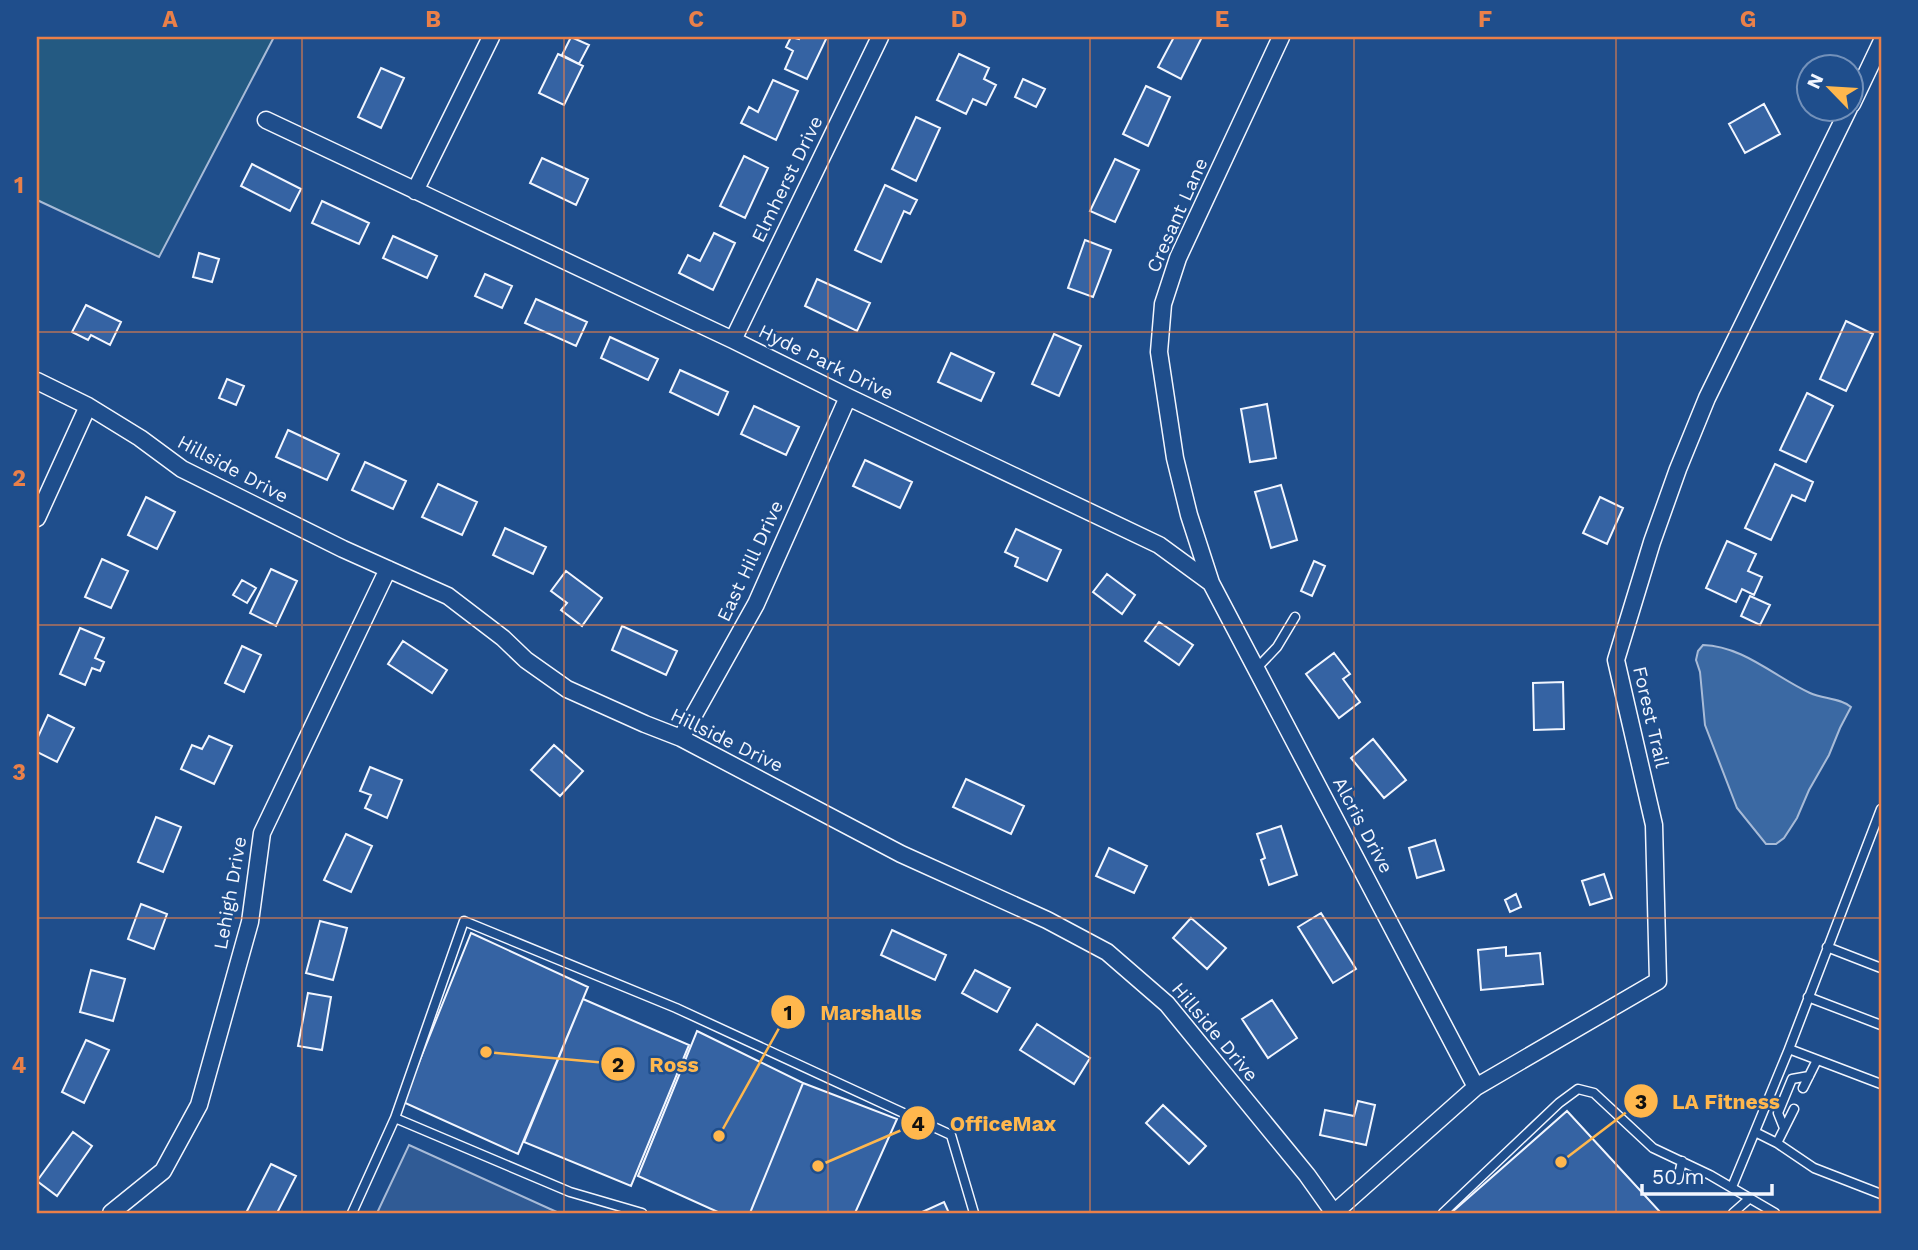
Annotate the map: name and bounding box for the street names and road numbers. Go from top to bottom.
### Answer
street label: Elmherst Drive [746,112,828,246]
street label: Cresant Lane [1141,154,1213,276]
street label: Hyde Park Drive [755,319,897,405]
street label: Hillside Drive [174,430,292,508]
street label: East Hill Drive [712,497,788,625]
street label: Forest Trail [1628,664,1674,770]
street label: Hillside Drive [667,703,787,777]
street label: Alcris Drive [1328,773,1398,877]
street label: Lehigh Drive [209,835,251,951]
street label: Hillside Drive [1167,978,1263,1086]

